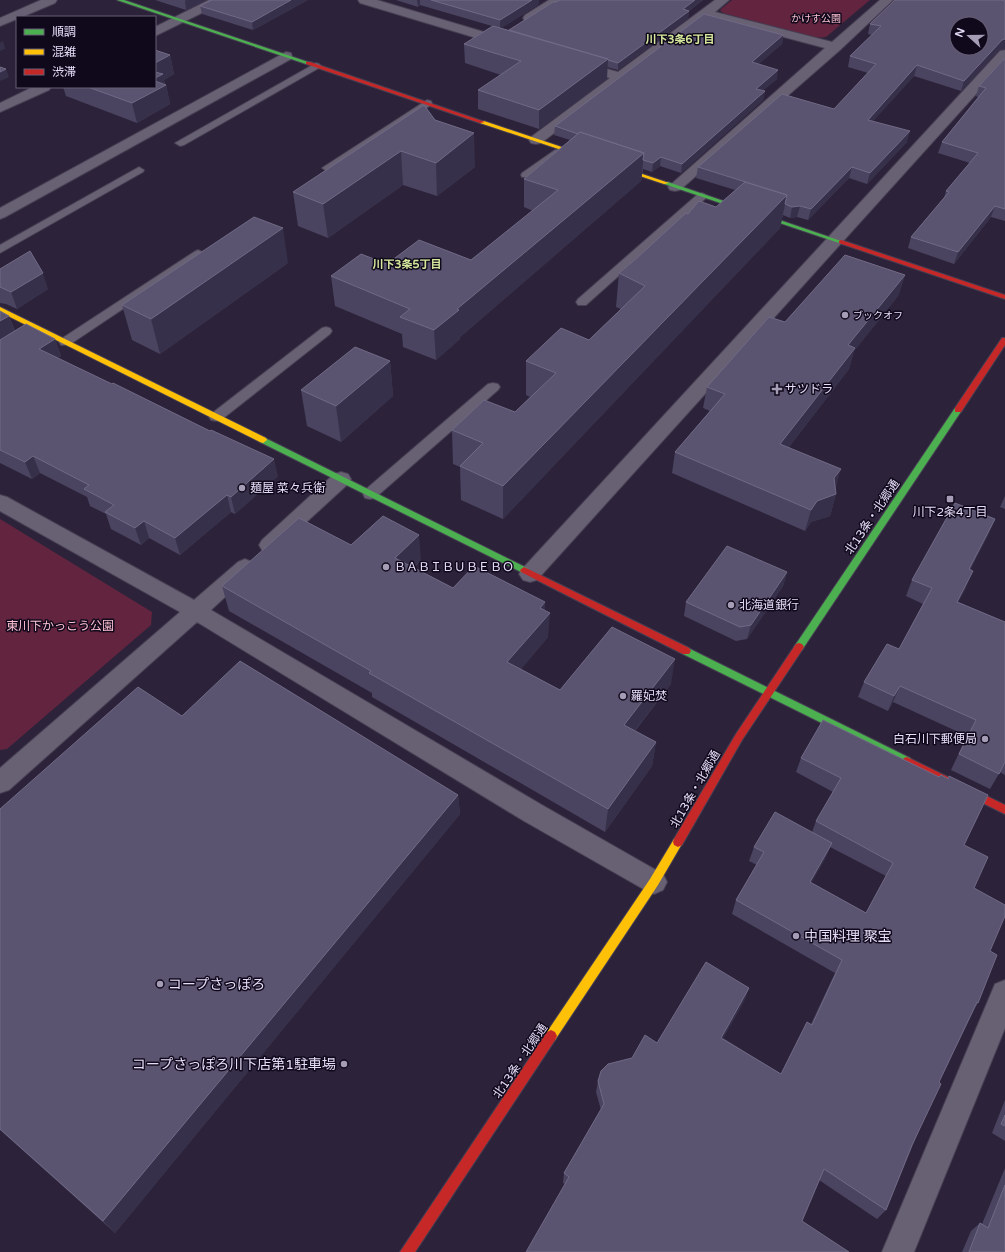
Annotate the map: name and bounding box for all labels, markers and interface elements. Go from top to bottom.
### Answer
park label: かけす公園 [791,13,841,25]
legend [16,16,156,88]
north arrow [949,16,989,56]
text: 順調 [52,25,76,39]
text: N [952,26,968,39]
district label: 川下3条6丁目 [646,33,714,46]
text: 混雑 [52,45,76,59]
text: 渋滞 [52,65,76,79]
district label: 川下3条5丁目 [373,258,441,271]
marker: ブックオフ [840,310,850,320]
place label: ブックオフ [853,310,903,322]
place label: サツドラ [785,382,833,396]
marker: サツドラ [772,384,782,394]
street label: 北13条・北郷通 [842,477,902,557]
place label: 麺屋 菜々兵衛 [250,481,325,495]
marker: 麺屋 菜々兵衛 [237,483,247,493]
marker: 川下2条4丁目 [945,494,955,504]
place label: 川下2条4丁目 [912,505,988,519]
place label: ＢＡＢＩＢＵＢＥＢＯ [394,560,514,574]
marker: ＢＡＢＩＢＵＢＥＢＯ [381,562,391,572]
place label: 北海道銀行 [739,598,799,612]
marker: 北海道銀行 [726,600,736,610]
park label: 東川下かっこう公園 [6,619,114,633]
place label: 羅妃焚 [631,689,667,703]
marker: 羅妃焚 [618,691,628,701]
place label: 白石川下郵便局 [893,732,977,746]
marker: 白石川下郵便局 [980,734,990,744]
street label: 北13条・北郷通 [667,748,723,830]
place label: 中国料理 聚宝 [804,928,892,945]
marker: 中国料理 聚宝 [791,931,801,941]
place label: コープさっぽろ [168,976,265,993]
marker: コープさっぽろ [155,979,165,989]
street label: 北13条・北郷通 [490,1021,550,1101]
place label: コープさっぽろ川下店第1駐車場 [132,1056,336,1073]
marker: コープさっぽろ川下店第1駐車場 [339,1059,349,1069]

